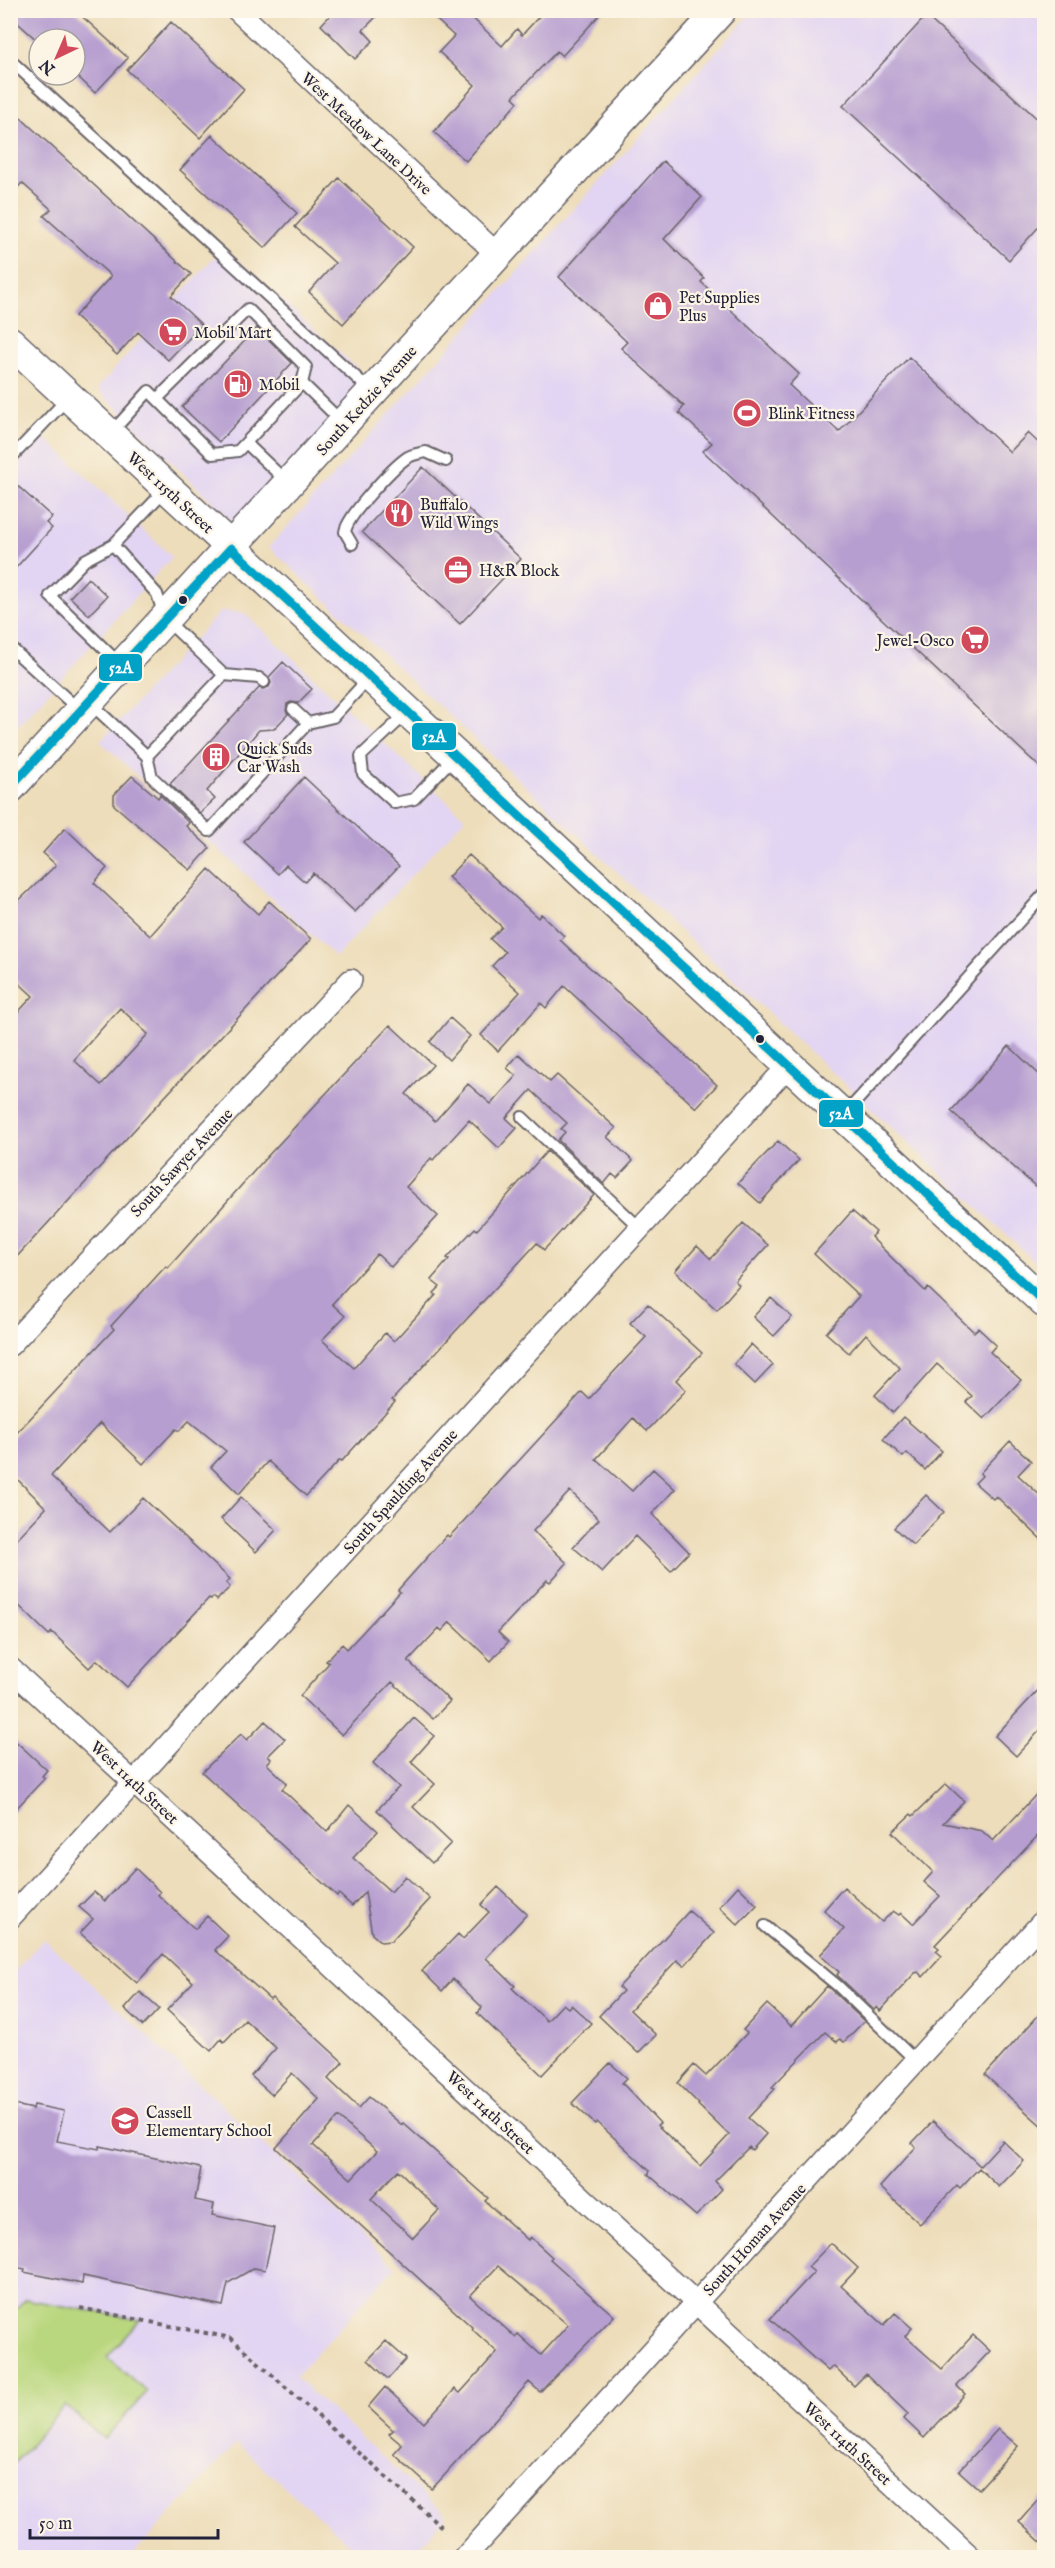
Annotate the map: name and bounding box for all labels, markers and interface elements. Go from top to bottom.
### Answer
north arrow [27,27,87,87]
text: N [36,54,61,79]
street label: West Meadow Lane Drive [296,69,435,200]
place label: Pet Supplies Plus [679,289,760,327]
shop icon: Pet Supplies Plus [642,290,674,322]
supermarket icon: Mobil Mart [157,316,189,348]
place label: Mobil Mart [194,324,272,344]
street label: South Kedzie Avenue [313,342,422,461]
fuel station icon: Mobil [222,368,254,400]
place label: Mobil [259,376,300,396]
sports icon: Blink Fitness [731,397,763,429]
place label: Blink Fitness [768,405,855,425]
street label: West 115th Street [122,448,218,539]
place label: Buffalo Wild Wings [420,496,499,534]
restaurant icon: Buffalo Wild Wings [383,497,415,529]
office icon: H&R Block [442,554,474,586]
place label: H&R Block [479,562,560,582]
unlabelled marker [177,594,189,606]
supermarket icon: Jewel-Osco [959,624,991,656]
place label: Jewel-Osco [875,632,954,652]
line badge: 52A [98,653,143,682]
text: 52A [109,659,134,679]
line badge: 52A [411,722,457,751]
text: 52A [422,728,447,748]
place label: Quick Suds Car Wash [237,740,313,778]
building icon: Quick Suds Car Wash [200,741,232,773]
unlabelled marker [754,1033,766,1045]
line badge: 52A [818,1099,864,1128]
street label: South Sawyer Avenue [127,1105,238,1222]
text: 52A [829,1105,854,1125]
street label: South Spaulding Avenue [340,1426,463,1559]
street label: West 114th Street [85,1737,182,1830]
street label: West 114th Street [441,2067,538,2160]
place label: Cassell Elementary School [146,2104,272,2142]
school or university icon: Cassell Elementary School [109,2105,141,2137]
street label: South Homan Avenue [700,2180,811,2301]
street label: West 114th Street [798,2398,895,2491]
scale bar [30,2502,218,2540]
text: 50 m [39,2513,72,2536]

